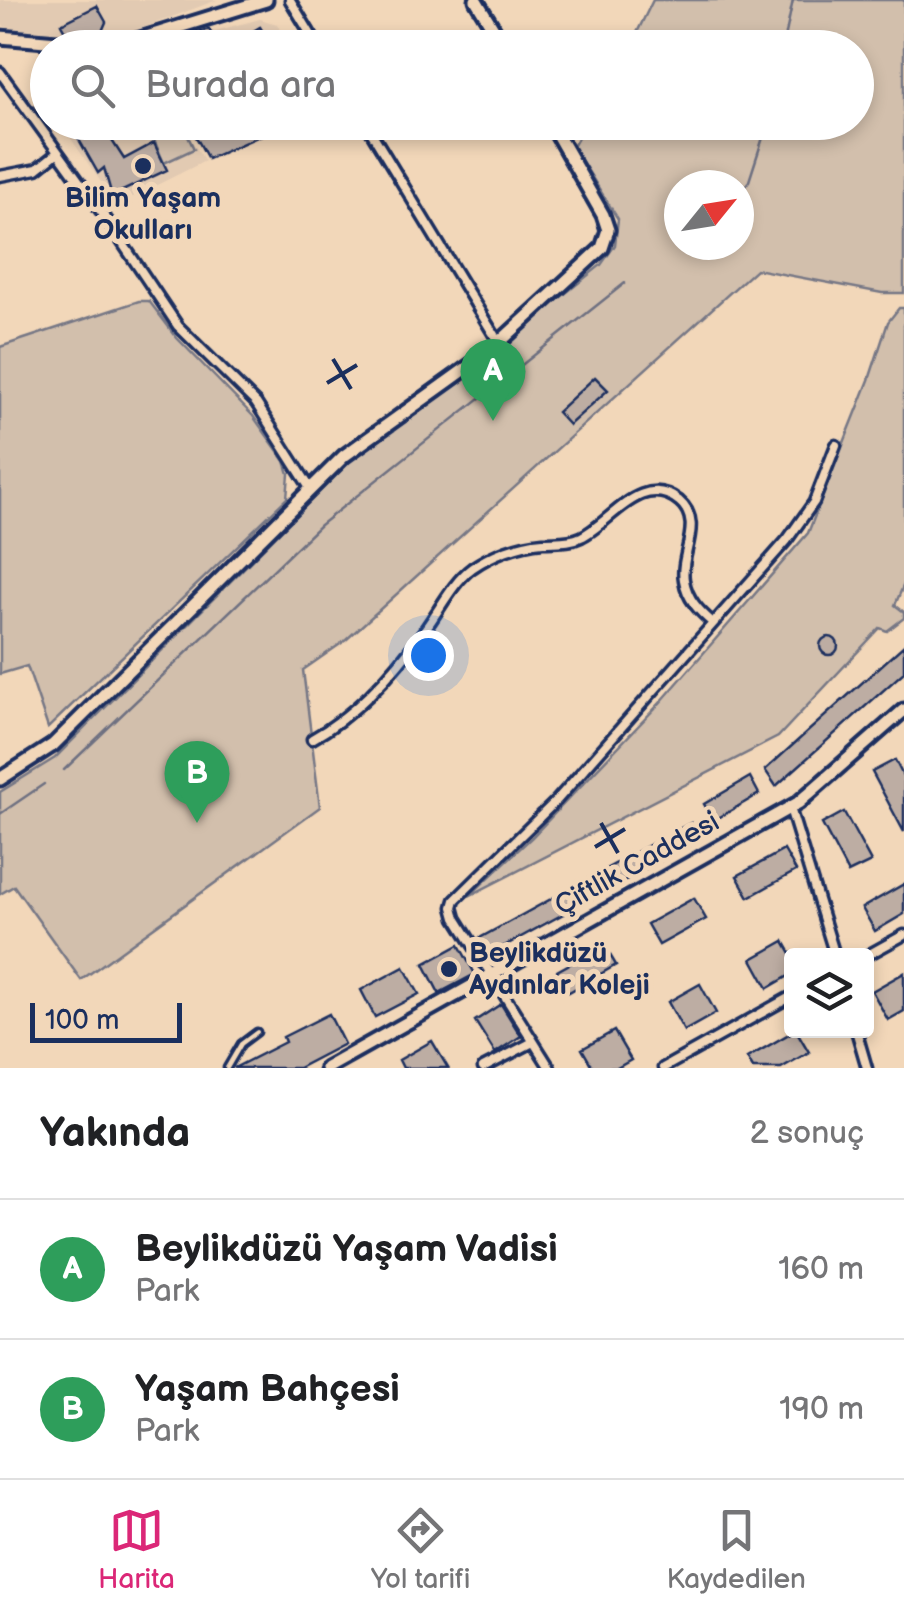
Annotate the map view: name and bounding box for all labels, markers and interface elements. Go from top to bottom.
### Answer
search box [30,30,874,140]
icon: search [65,58,120,113]
text: Burada ara [145,63,336,108]
marker: Bilim Yaşam Okulları [132,155,154,177]
north arrow [664,170,754,260]
place label: Bilim Yaşam Okulları [65,182,221,247]
pin: A [460,338,526,421]
your location [403,630,454,681]
pin: B [164,740,230,823]
street label: Çiftlik Caddesi [549,805,725,923]
place label: Beylikdüzü Aydınlar Koleji [468,937,650,1002]
map controls [784,948,874,1038]
button: layers [784,948,874,1038]
marker: Beylikdüzü Aydınlar Koleji [438,958,460,980]
scale bar [30,998,182,1042]
text: 100 m [45,1004,119,1037]
text: Yakında [40,1108,190,1159]
text: 2 sonuç [750,1114,864,1153]
text: Beylikdüzü Yaşam Vadisi [135,1227,558,1272]
text: A [63,1250,82,1289]
text: 160 m [778,1250,864,1289]
text: Park [135,1272,199,1311]
text: Yaşam Bahçesi [135,1367,400,1412]
text: B [61,1390,84,1429]
text: 190 m [779,1390,864,1429]
text: Park [135,1412,199,1451]
tab: Harita [98,1503,175,1596]
tab: Yol tarifi [371,1503,470,1596]
tab: Kaydedilen [667,1503,806,1596]

